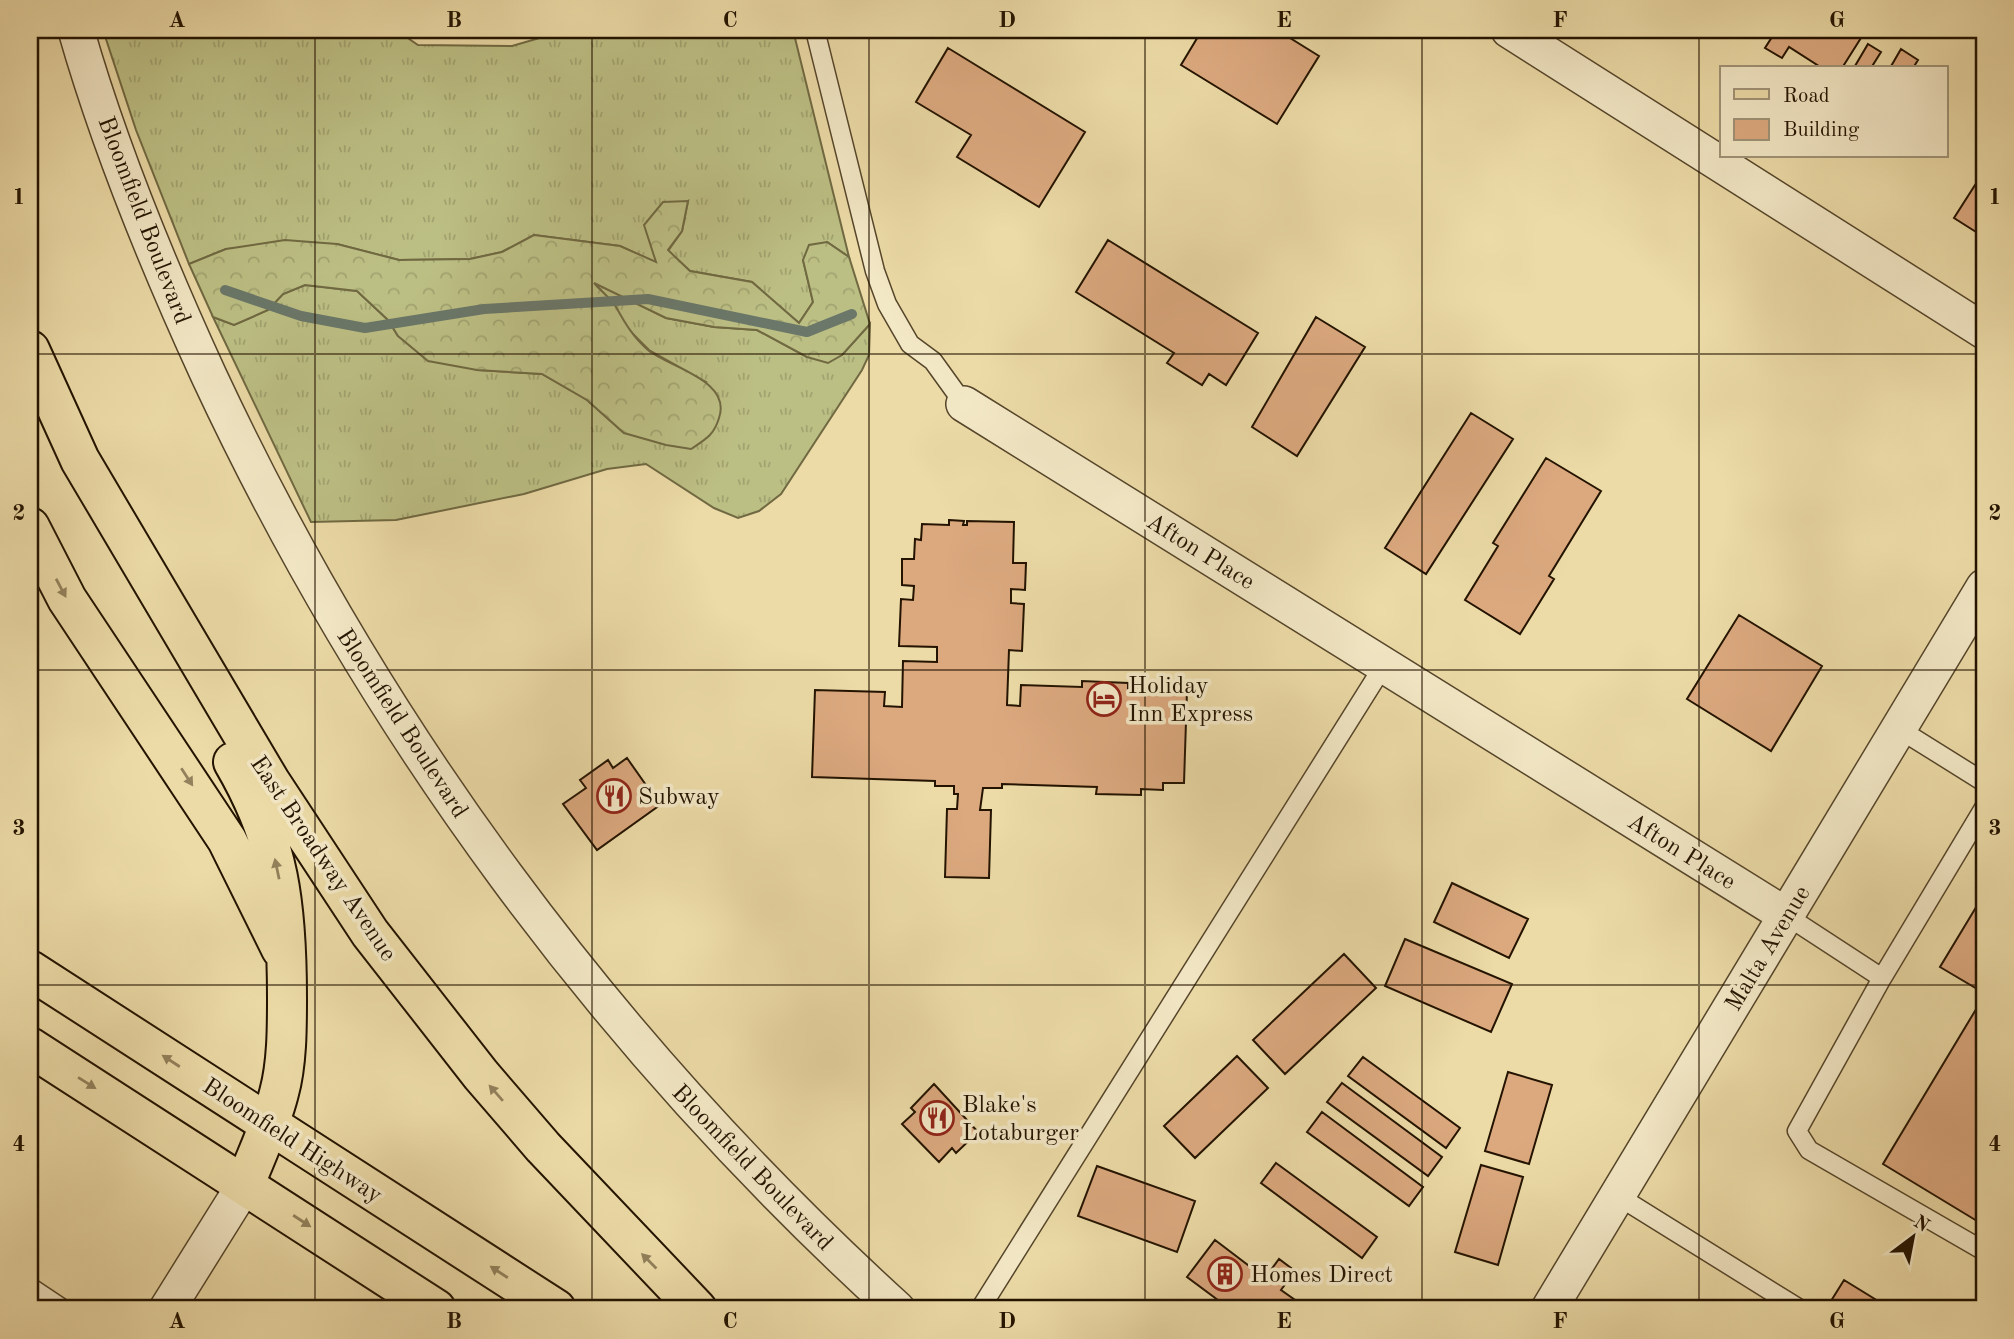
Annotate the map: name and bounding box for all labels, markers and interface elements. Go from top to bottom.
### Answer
text: A [168,9,186,32]
text: B [446,9,462,32]
text: C [722,9,738,32]
text: D [998,9,1016,32]
text: E [1276,9,1292,32]
text: F [1552,9,1568,32]
text: G [1829,9,1845,32]
legend [1720,66,1948,158]
text: Road [1783,86,1830,107]
street label: Bloomfield Boulevard [92,114,194,328]
text: Building [1783,120,1860,141]
text: 1 [12,186,26,209]
text: 1 [1988,186,2002,209]
text: 2 [12,502,26,525]
text: 2 [1988,502,2002,525]
street label: Afton Place [1142,510,1258,595]
one-way arrow [56,578,67,598]
street label: Bloomfield Boulevard [331,625,471,823]
place label: Holiday Inn Express [1128,675,1253,727]
hotel icon: Holiday Inn Express [1085,680,1123,718]
street label: East Broadway Avenue [245,752,400,966]
one-way arrow [180,768,193,787]
restaurant icon: Subway [595,777,633,815]
place label: Subway [638,786,720,810]
street label: Afton Place [1623,810,1739,895]
text: 3 [12,817,26,840]
text: 3 [1988,817,2002,840]
one-way arrow [272,858,283,880]
street label: Malta Avenue [1722,882,1815,1016]
one-way arrow [162,1054,180,1068]
street label: Bloomfield Highway [198,1075,386,1209]
one-way arrow [78,1077,97,1090]
street label: Bloomfield Boulevard [666,1081,837,1256]
one-way arrow [489,1084,504,1101]
place label: Blake's Lotaburger [962,1094,1079,1146]
restaurant icon: Blake's Lotaburger [918,1099,956,1137]
text: 4 [12,1133,26,1156]
text: 4 [1988,1133,2002,1156]
north arrow [1878,1202,1948,1272]
text: N [1909,1213,1932,1237]
one-way arrow [293,1214,312,1227]
one-way arrow [641,1253,657,1270]
building icon: Homes Direct [1206,1255,1244,1293]
place label: Homes Direct [1250,1264,1393,1288]
one-way arrow [489,1266,509,1279]
text: A [168,1310,186,1333]
text: B [446,1310,462,1333]
text: C [722,1310,738,1333]
text: D [998,1310,1016,1333]
text: E [1276,1310,1292,1333]
text: F [1552,1310,1568,1333]
text: G [1829,1310,1845,1333]

